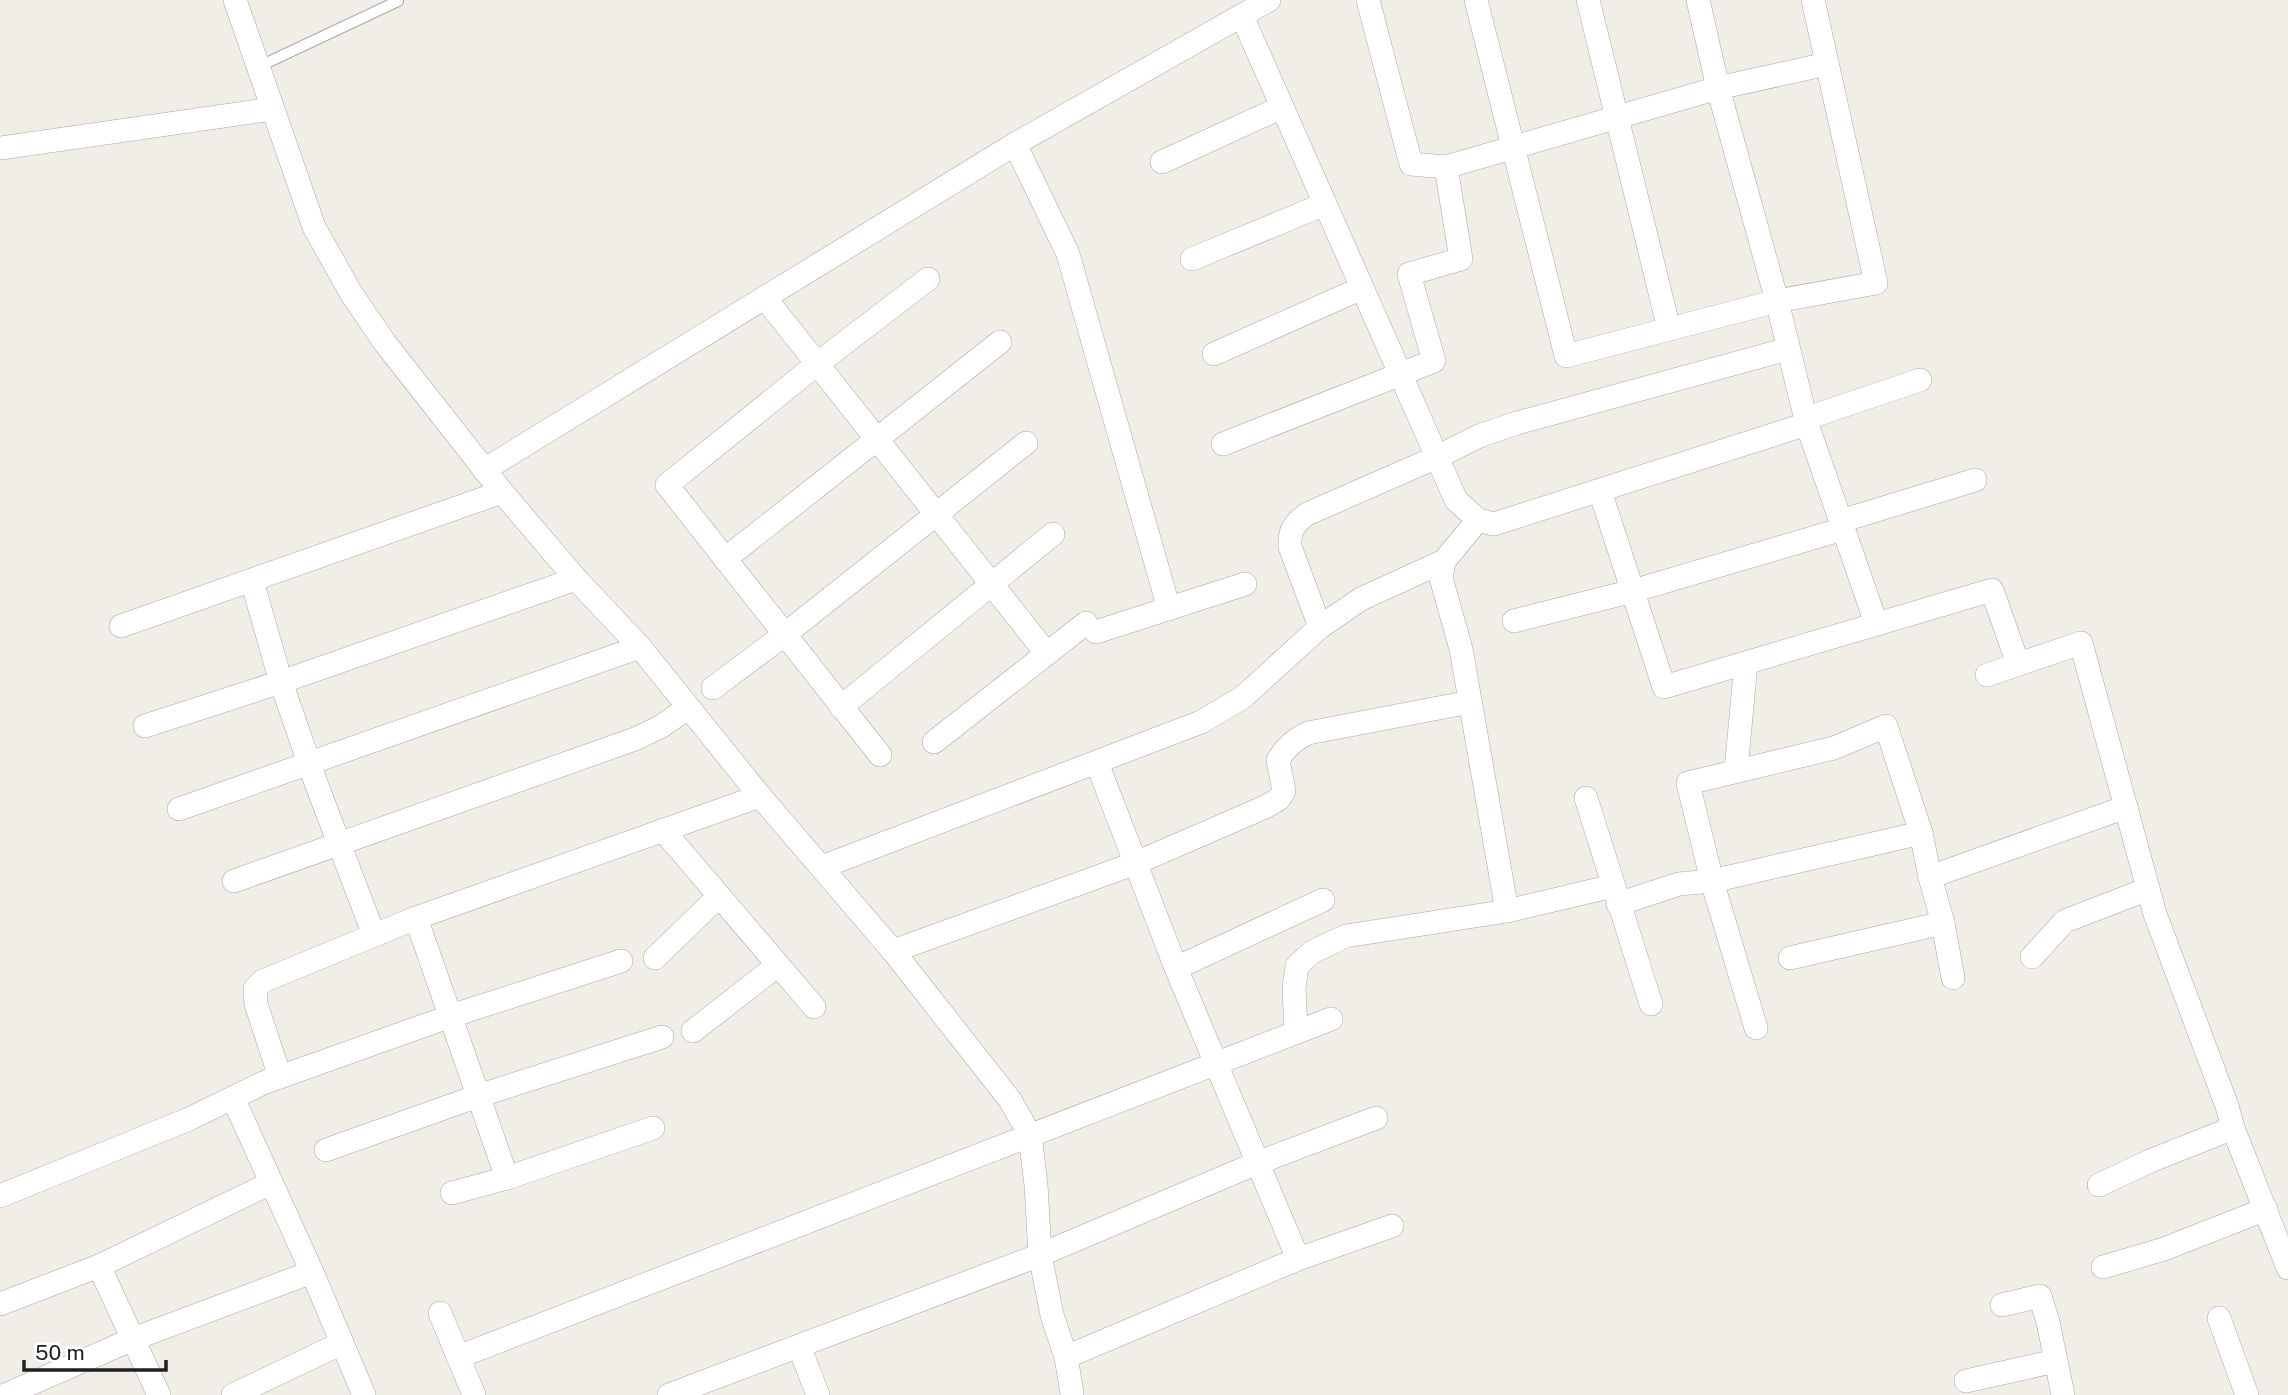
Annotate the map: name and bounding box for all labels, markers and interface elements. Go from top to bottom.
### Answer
scale bar [24,1328,166,1372]
text: 50 m [35,1340,85,1365]

